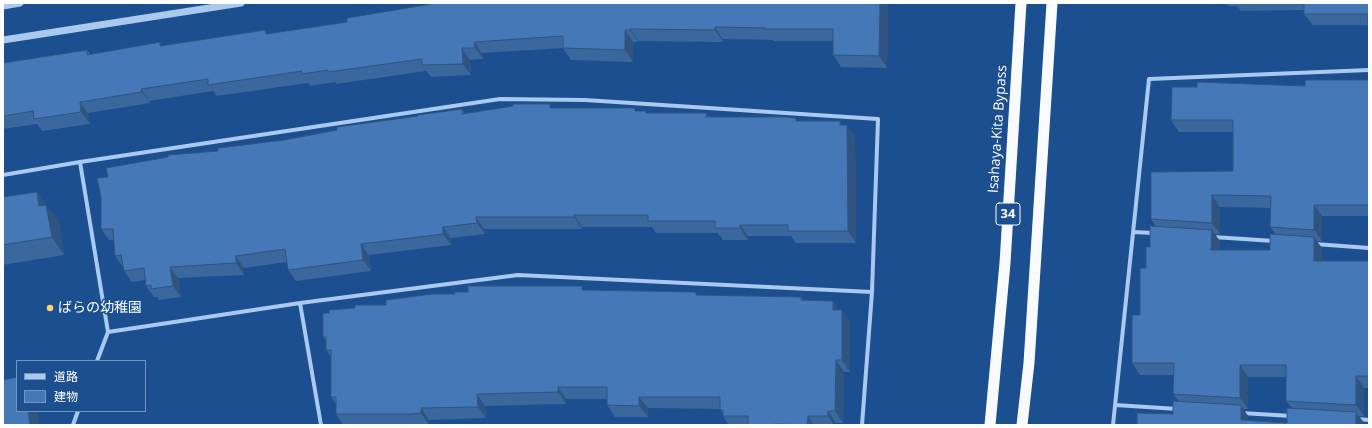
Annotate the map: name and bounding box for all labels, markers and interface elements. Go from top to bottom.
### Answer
street label: Isahaya-Kita Bypass [985,64,1011,194]
road number: 34 [996,203,1020,225]
place label: ばらの幼稚園 [58,300,142,316]
marker: ばらの幼稚園 [45,303,55,313]
legend [16,360,146,412]
text: 道路 [54,368,78,385]
text: 建物 [54,388,78,405]

